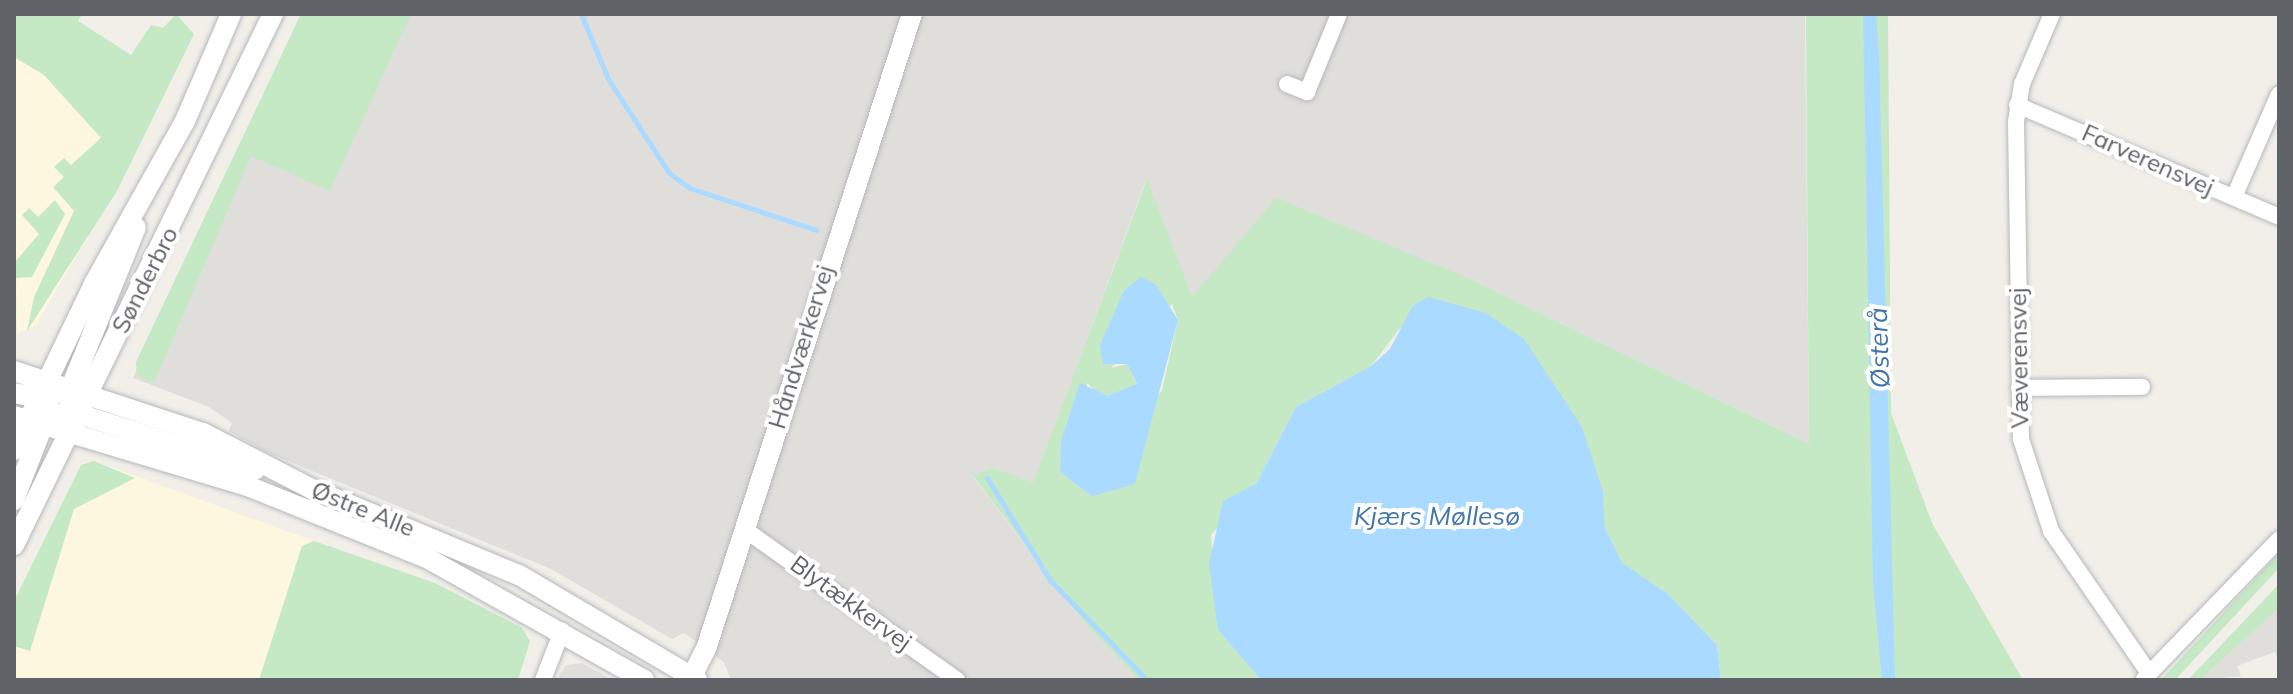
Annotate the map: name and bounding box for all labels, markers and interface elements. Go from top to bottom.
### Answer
street label: Farverensvej [2078,118,2218,202]
street label: Sønderbro [106,222,184,338]
street label: Håndværkervej [762,262,840,432]
street label: Væverensvej [2003,287,2035,429]
water label: Østerå [1862,307,1896,389]
street label: Østre Alle [307,475,419,543]
water label: Kjærs Møllesø [1354,500,1520,532]
street label: Blytækkervej [785,549,917,657]

